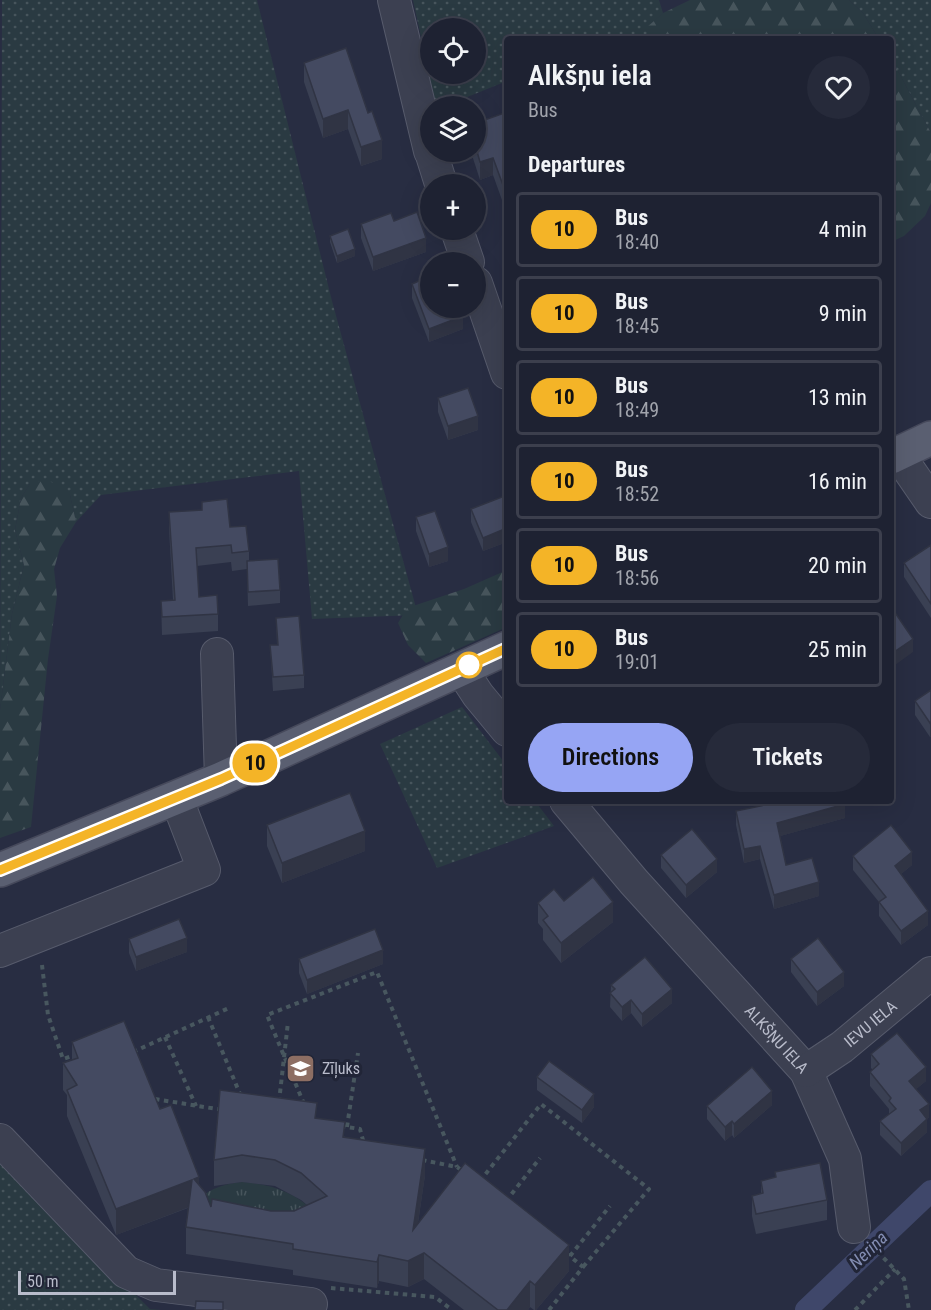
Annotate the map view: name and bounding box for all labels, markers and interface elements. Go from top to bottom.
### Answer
map controls [420,18,486,318]
button: locate [420,18,486,84]
button: heart [807,56,870,119]
text: Alkšņu iela [528,59,652,92]
button: layers [420,96,486,162]
text: Bus [528,98,558,122]
text: Departures [528,152,625,177]
button: + [420,174,486,240]
text: Bus [615,205,648,230]
text: 10 [553,217,575,241]
text: 4 min [819,217,867,242]
text: 18:40 [615,230,659,254]
button: − [420,252,486,318]
text: Bus [615,289,648,314]
text: 10 [553,301,575,325]
text: 9 min [819,301,867,326]
text: 18:45 [615,314,659,338]
text: Bus [615,373,648,398]
text: 10 [553,385,575,409]
text: 13 min [808,385,867,410]
text: 18:49 [615,398,659,422]
text: Bus [615,457,648,482]
text: 10 [553,469,575,493]
text: 16 min [808,469,867,494]
text: 18:52 [615,482,659,506]
text: Bus [615,541,648,566]
text: 10 [553,553,575,577]
text: 20 min [808,553,867,578]
text: 18:56 [615,566,659,590]
text: Bus [615,625,648,650]
text: 10 [553,637,575,661]
text: 25 min [808,637,867,662]
text: 19:01 [615,650,659,674]
unlabelled marker [456,652,482,678]
button: Directions [528,723,693,792]
button: Tickets [705,723,870,792]
line badge: 10 [228,744,282,783]
text: 10 [244,751,266,775]
street label: IEVU IELA [840,996,900,1051]
street label: ALKŠŅU IELA [741,1001,813,1077]
school or university icon: Zīļuks [285,1052,317,1084]
place label: Zīļuks [322,1059,360,1079]
water label: Neriņa [844,1227,892,1274]
scale bar [18,1268,176,1296]
text: 50 m [27,1272,59,1291]

